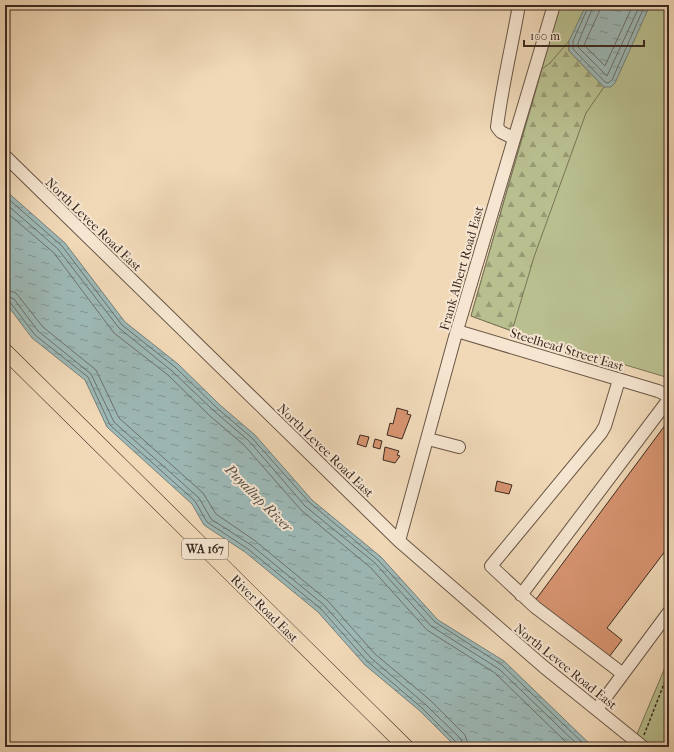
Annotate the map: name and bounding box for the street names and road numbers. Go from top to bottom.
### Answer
street label: North Levee Road East [43,175,145,274]
street label: Frank Albert Road East [437,204,487,332]
street label: Steelhead Street East [508,325,626,374]
street label: North Levee Road East [275,401,377,500]
road number: WA 167 [182,539,228,559]
street label: River Road East [228,572,302,645]
street label: North Levee Road East [511,620,620,713]

